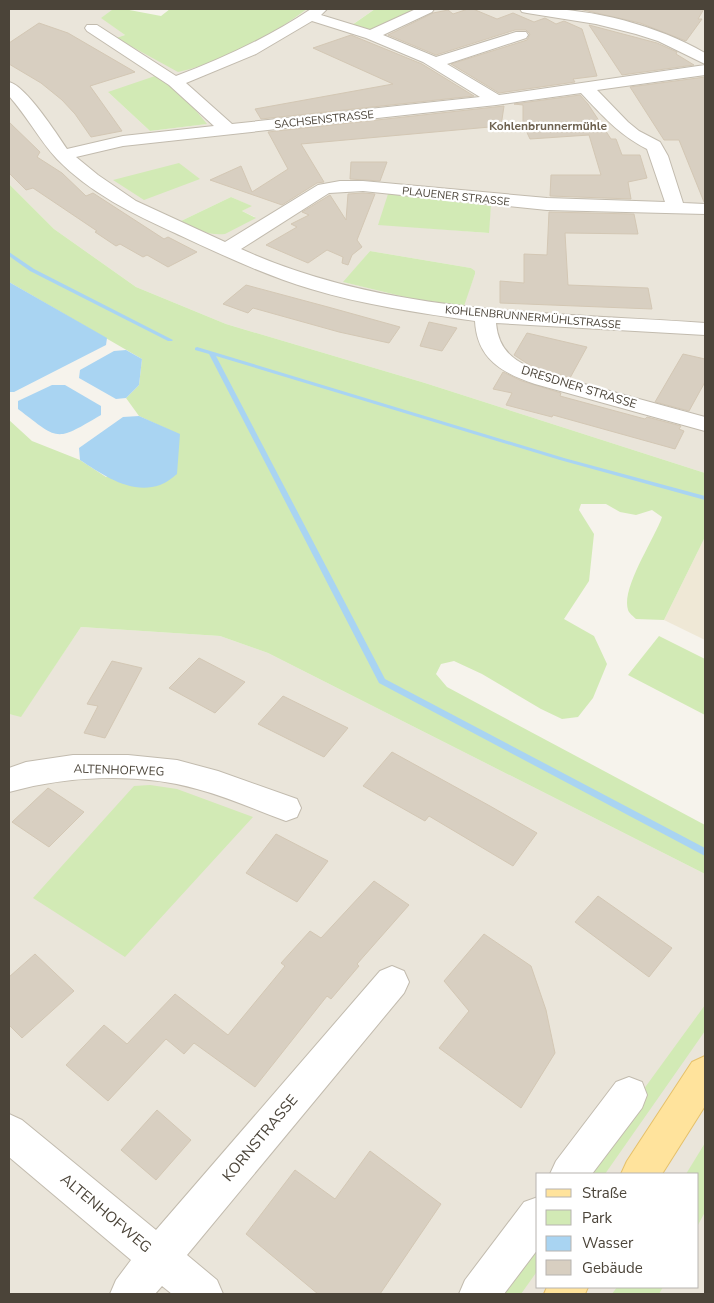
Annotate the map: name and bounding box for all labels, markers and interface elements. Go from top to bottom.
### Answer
street label: SACHSENSTRASSE [274,107,375,132]
district label: Kohlenbrunnermühle [489,118,607,134]
street label: PLAUENER STRASSE [401,183,511,210]
street label: KOHLENBRUNNERMÜHLSTRASSE [444,302,622,333]
street label: DRESDNER STRASSE [519,362,639,412]
street label: ALTENHOFWEG [73,760,165,780]
street label: KORNSTRASSE [218,1090,302,1186]
street label: ALTENHOFWEG [56,1169,156,1257]
legend [536,1173,699,1288]
text: Straße [582,1183,627,1203]
text: Park [582,1208,612,1228]
text: Wasser [582,1233,634,1253]
text: Gebäude [582,1258,643,1278]

